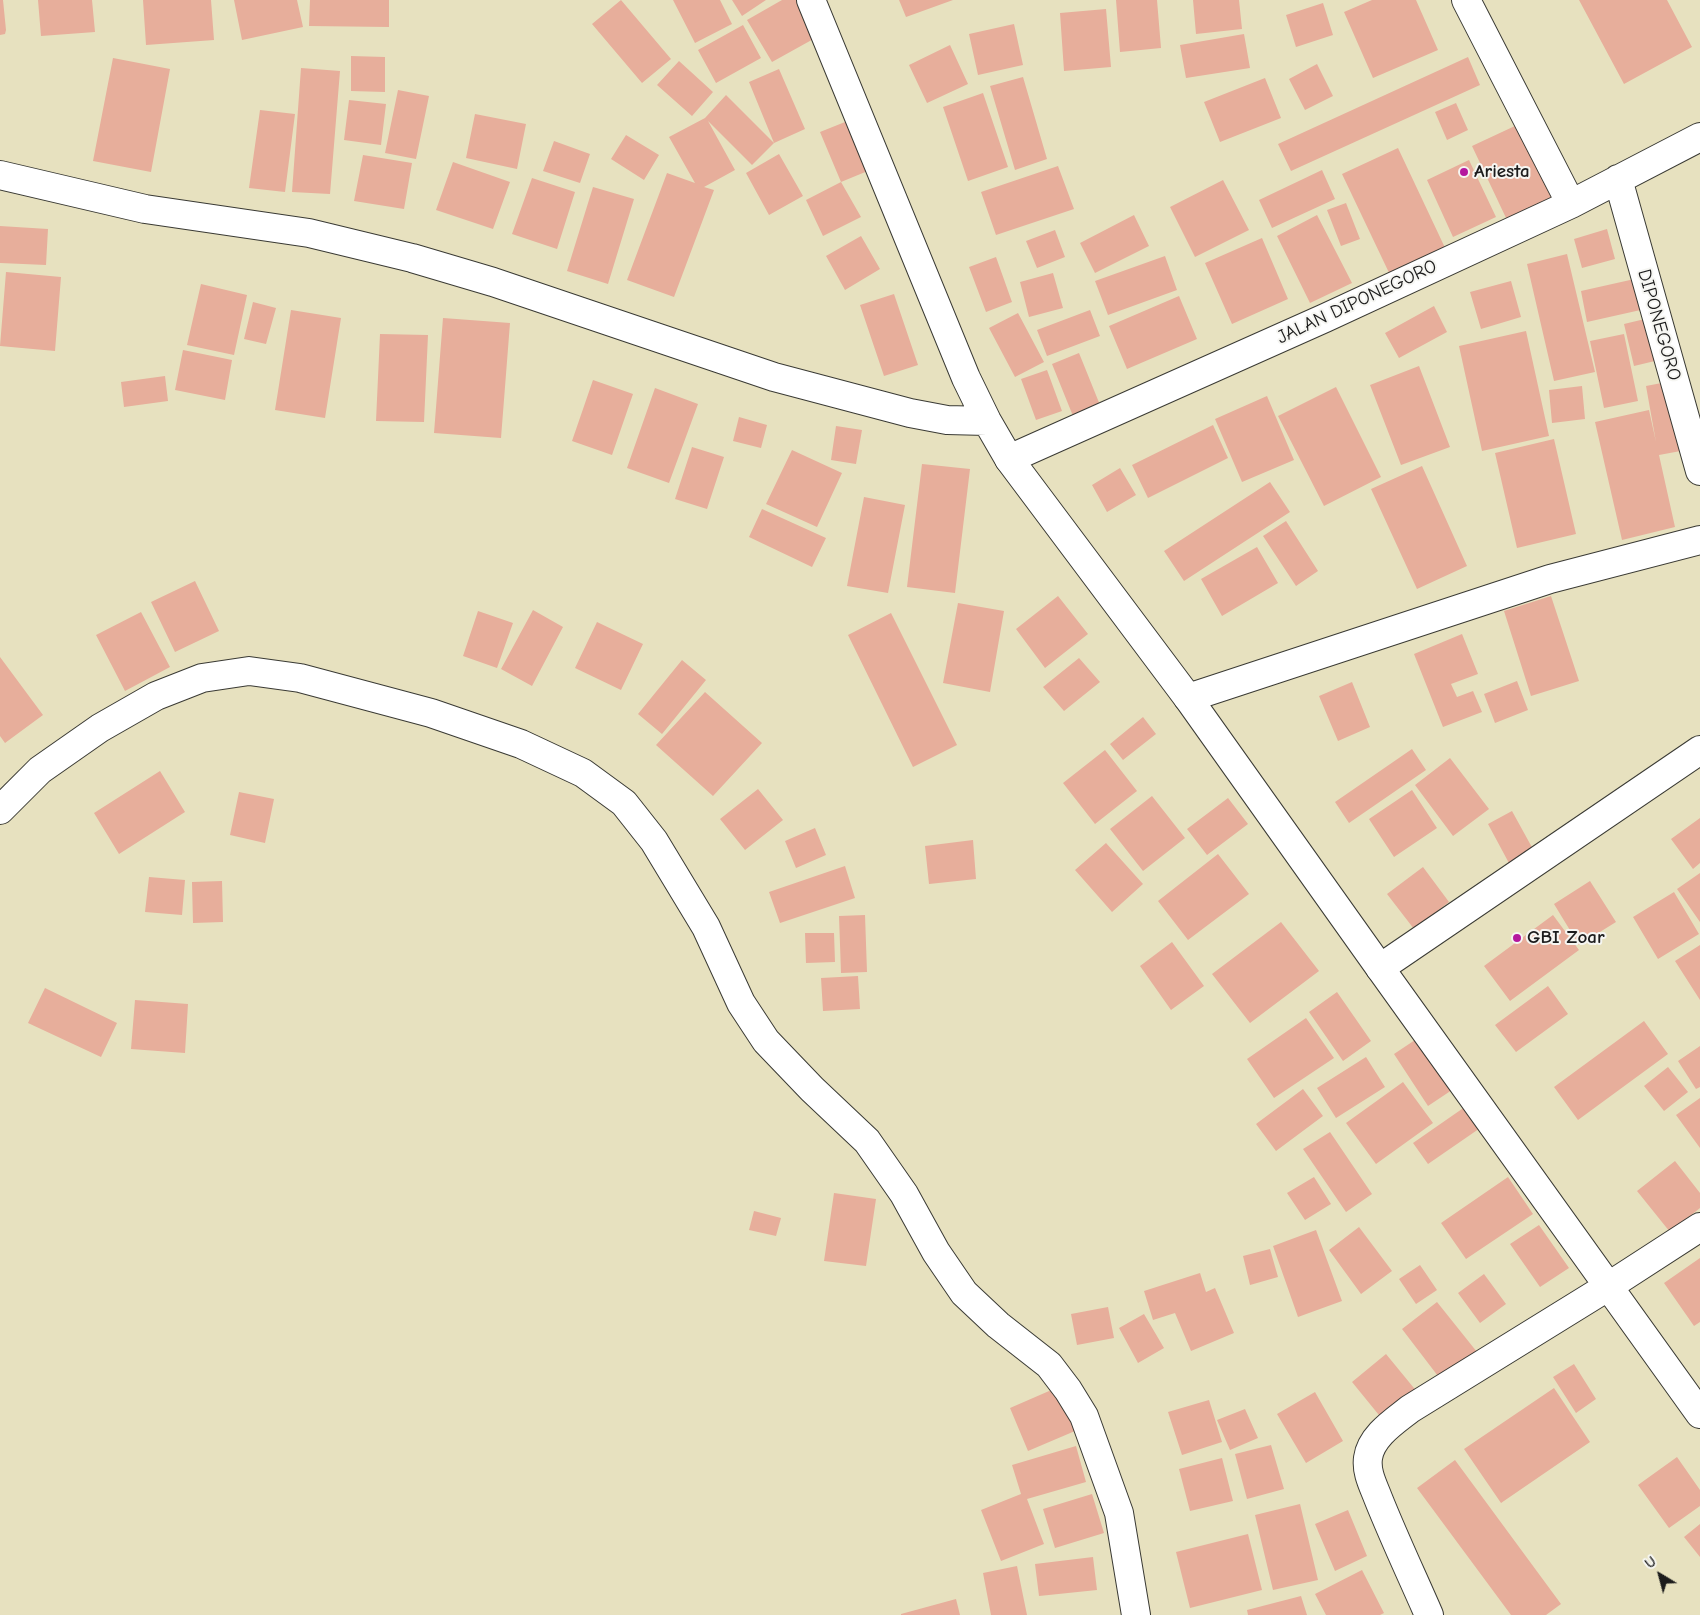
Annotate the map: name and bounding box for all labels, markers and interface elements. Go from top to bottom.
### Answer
place label: Ariesta [1474,161,1530,183]
marker: Ariesta [1458,166,1470,178]
street label: JALAN DIPONEGORO [1273,255,1441,349]
street label: DIPONEGORO [1632,267,1686,383]
place label: GBI Zoar [1527,927,1605,949]
marker: GBI Zoar [1511,932,1523,944]
north arrow [1635,1550,1685,1600]
text: U [1642,1553,1660,1572]

